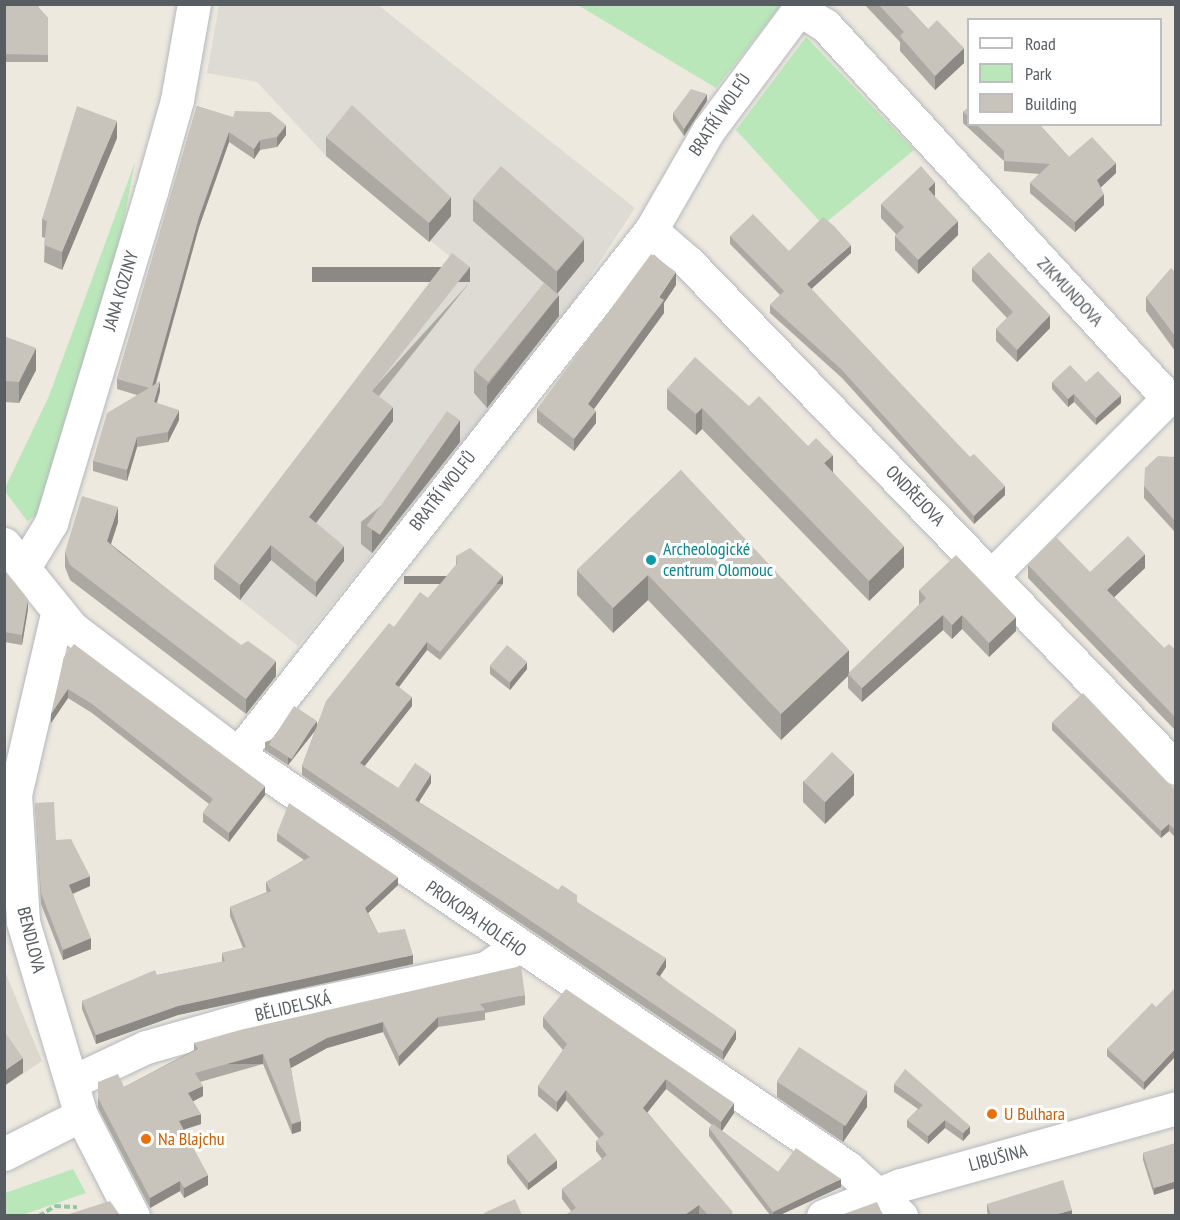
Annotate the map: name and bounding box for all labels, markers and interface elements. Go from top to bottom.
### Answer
legend [967,18,1162,126]
text: Road [1025,32,1056,55]
text: Park [1025,62,1052,85]
street label: BRATŘÍ WOLFŮ [685,70,755,160]
text: Building [1025,92,1077,115]
street label: JANA KOZINY [99,248,143,334]
street label: ZIKMUNDOVA [1033,253,1107,331]
street label: BRATŘÍ WOLFŮ [405,447,481,535]
street label: ONDŘEJOVA [881,461,949,531]
place label: Archeologické centrum Olomouc [663,539,773,582]
marker: Archeologické centrum Olomouc [644,553,658,567]
street label: PROKOPA HOLÉHO [421,876,531,962]
street label: BENDLOVA [12,905,50,975]
street label: BĚLIDELSKÁ [253,988,333,1026]
place label: U Bulhara [1004,1103,1065,1125]
marker: U Bulhara [985,1107,999,1121]
place label: Na Blajchu [158,1128,225,1150]
marker: Na Blajchu [139,1132,153,1146]
street label: LIBUŠINA [966,1140,1030,1176]

